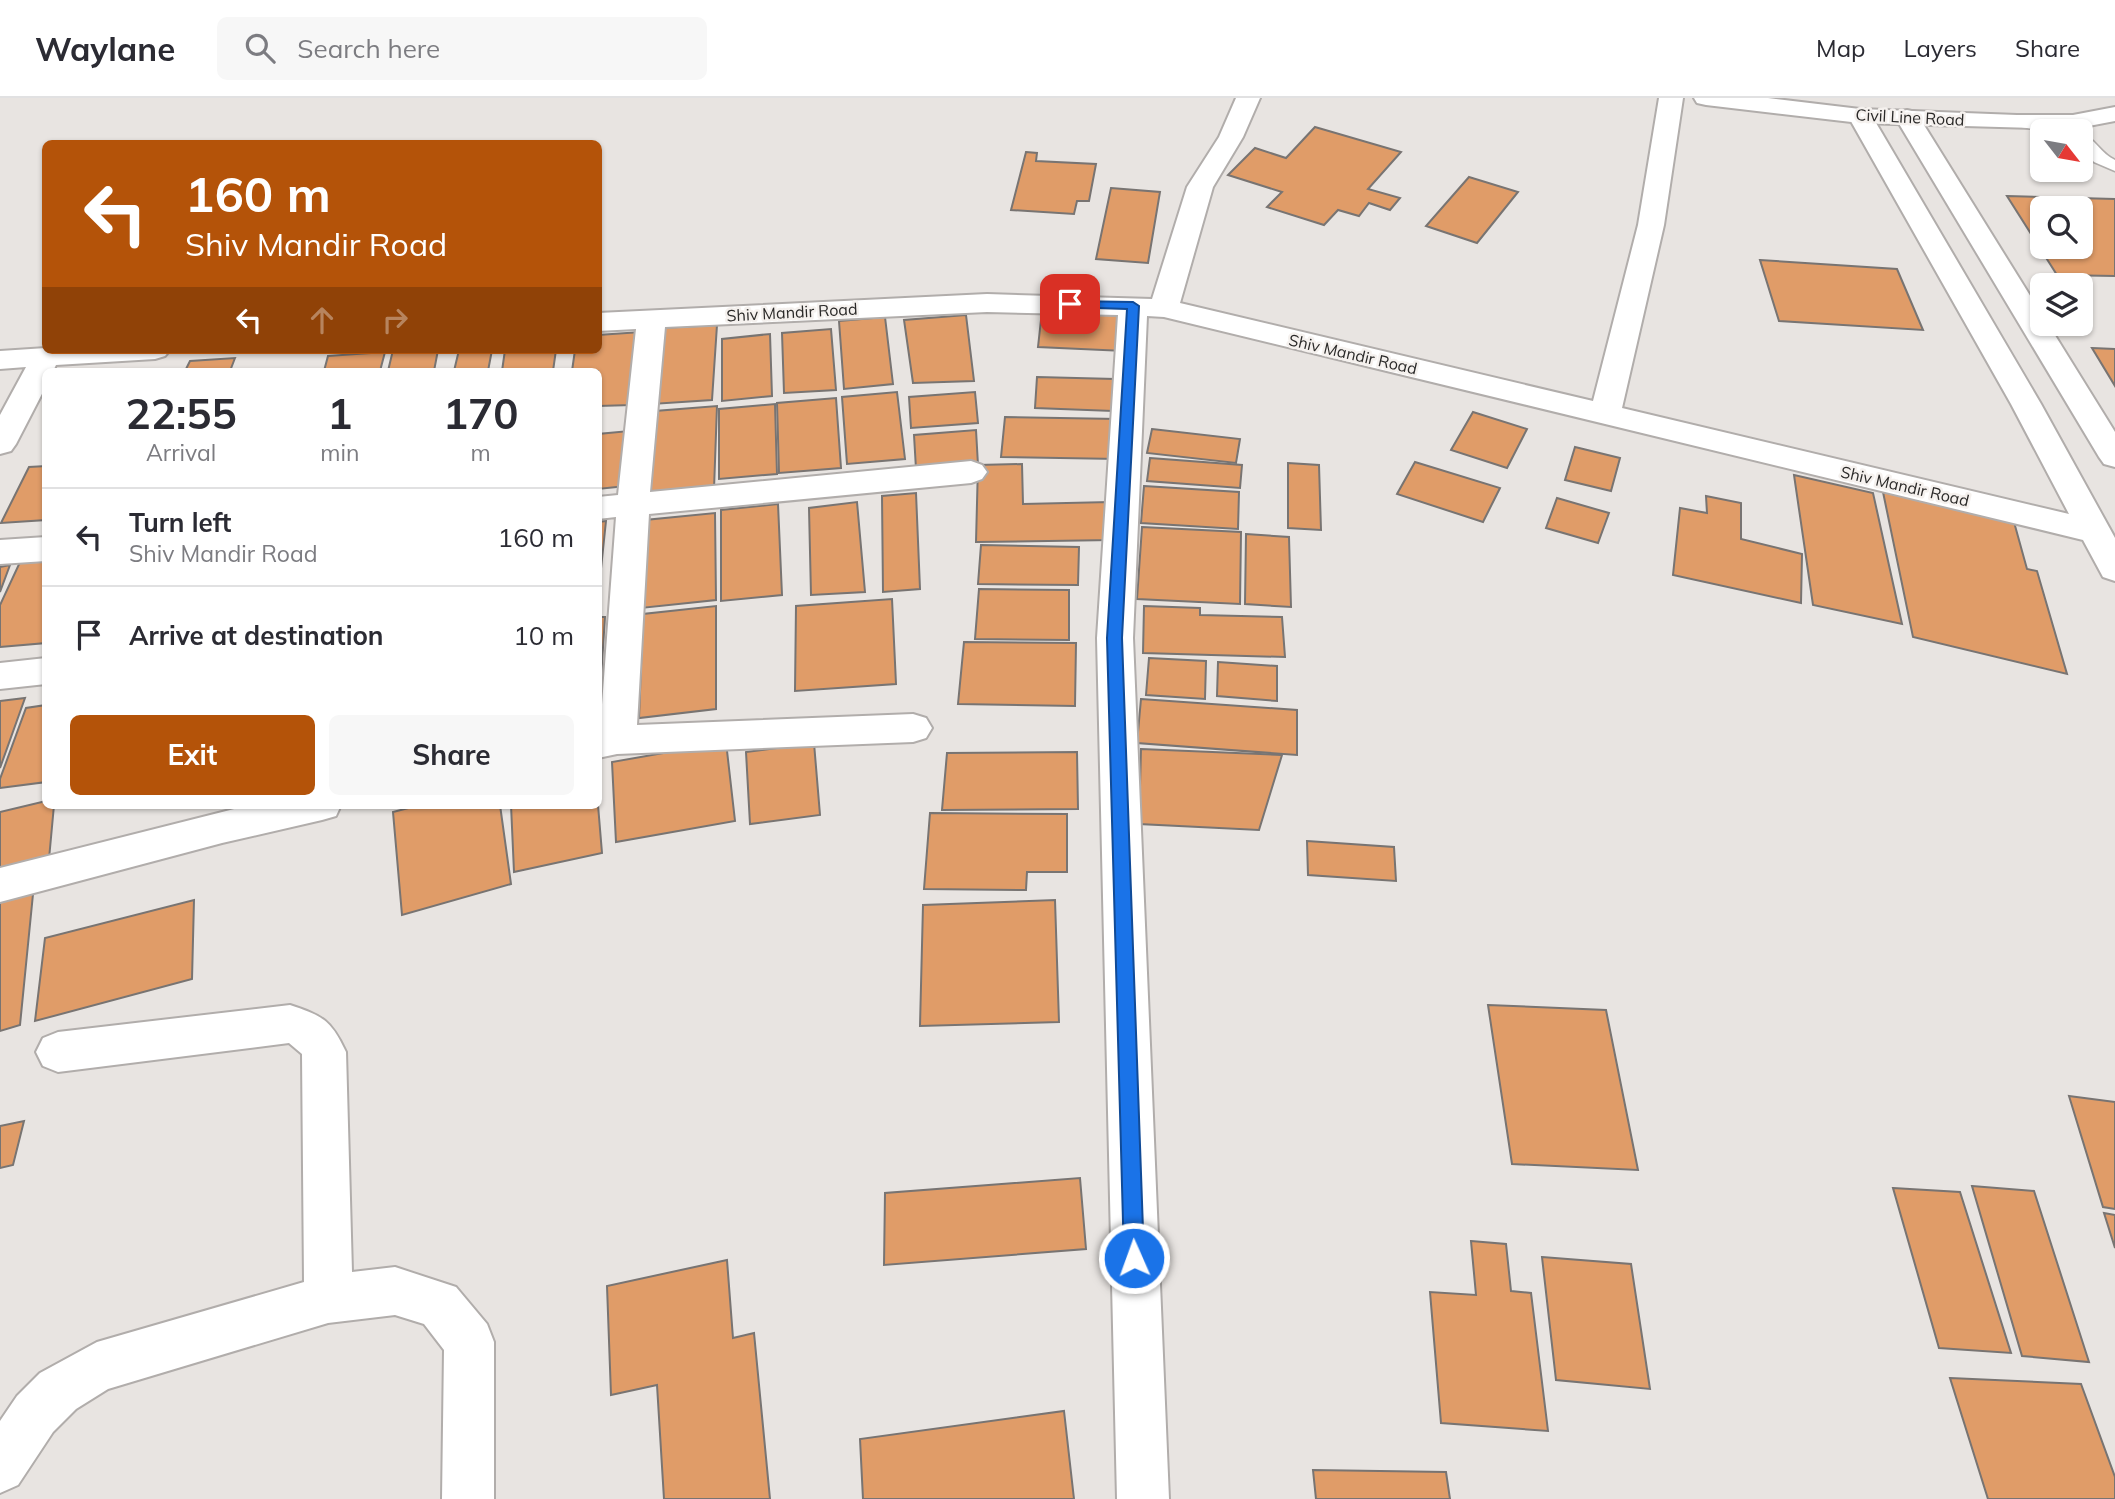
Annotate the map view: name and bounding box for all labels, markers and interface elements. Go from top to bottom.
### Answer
search box [217,17,707,80]
text: Waylane [35,28,175,69]
icon: search [241,29,279,67]
text: Search here [297,32,440,65]
text: Map [1816,33,1865,63]
text: Layers [1903,33,1977,63]
text: Share [2015,33,2080,63]
street label: Civil Line Road [1855,104,1965,130]
north arrow [2030,119,2093,182]
map controls [2030,119,2093,336]
text: 160 m [185,163,331,224]
icon: left [70,168,161,259]
button: search [2030,196,2093,259]
text: Shiv Mandir Road [185,224,447,264]
button: layers [2030,273,2093,336]
pin [1040,274,1100,334]
icon: arrive [1051,285,1089,323]
street label: Shiv Mandir Road [726,299,858,325]
icon: left [230,301,268,339]
icon: ahead [303,301,341,339]
icon: right [376,301,414,339]
street label: Shiv Mandir Road [1287,330,1419,378]
text: 22:55 [126,387,237,440]
text: 1 [327,387,352,440]
text: 170 [443,387,518,440]
text: Arrival [146,438,216,467]
text: min [320,438,359,467]
text: m [471,438,491,467]
street label: Shiv Mandir Road [1839,462,1971,510]
text: Turn left [129,506,231,539]
icon: left [70,518,108,556]
text: 160 m [498,521,574,554]
text: Shiv Mandir Road [129,539,318,568]
icon: arrive [70,616,108,654]
text: Arrive at destination [129,619,384,652]
text: 10 m [513,619,574,652]
button: Exit [70,715,315,795]
button: Share [329,715,574,795]
position arrow [1097,1221,1171,1295]

